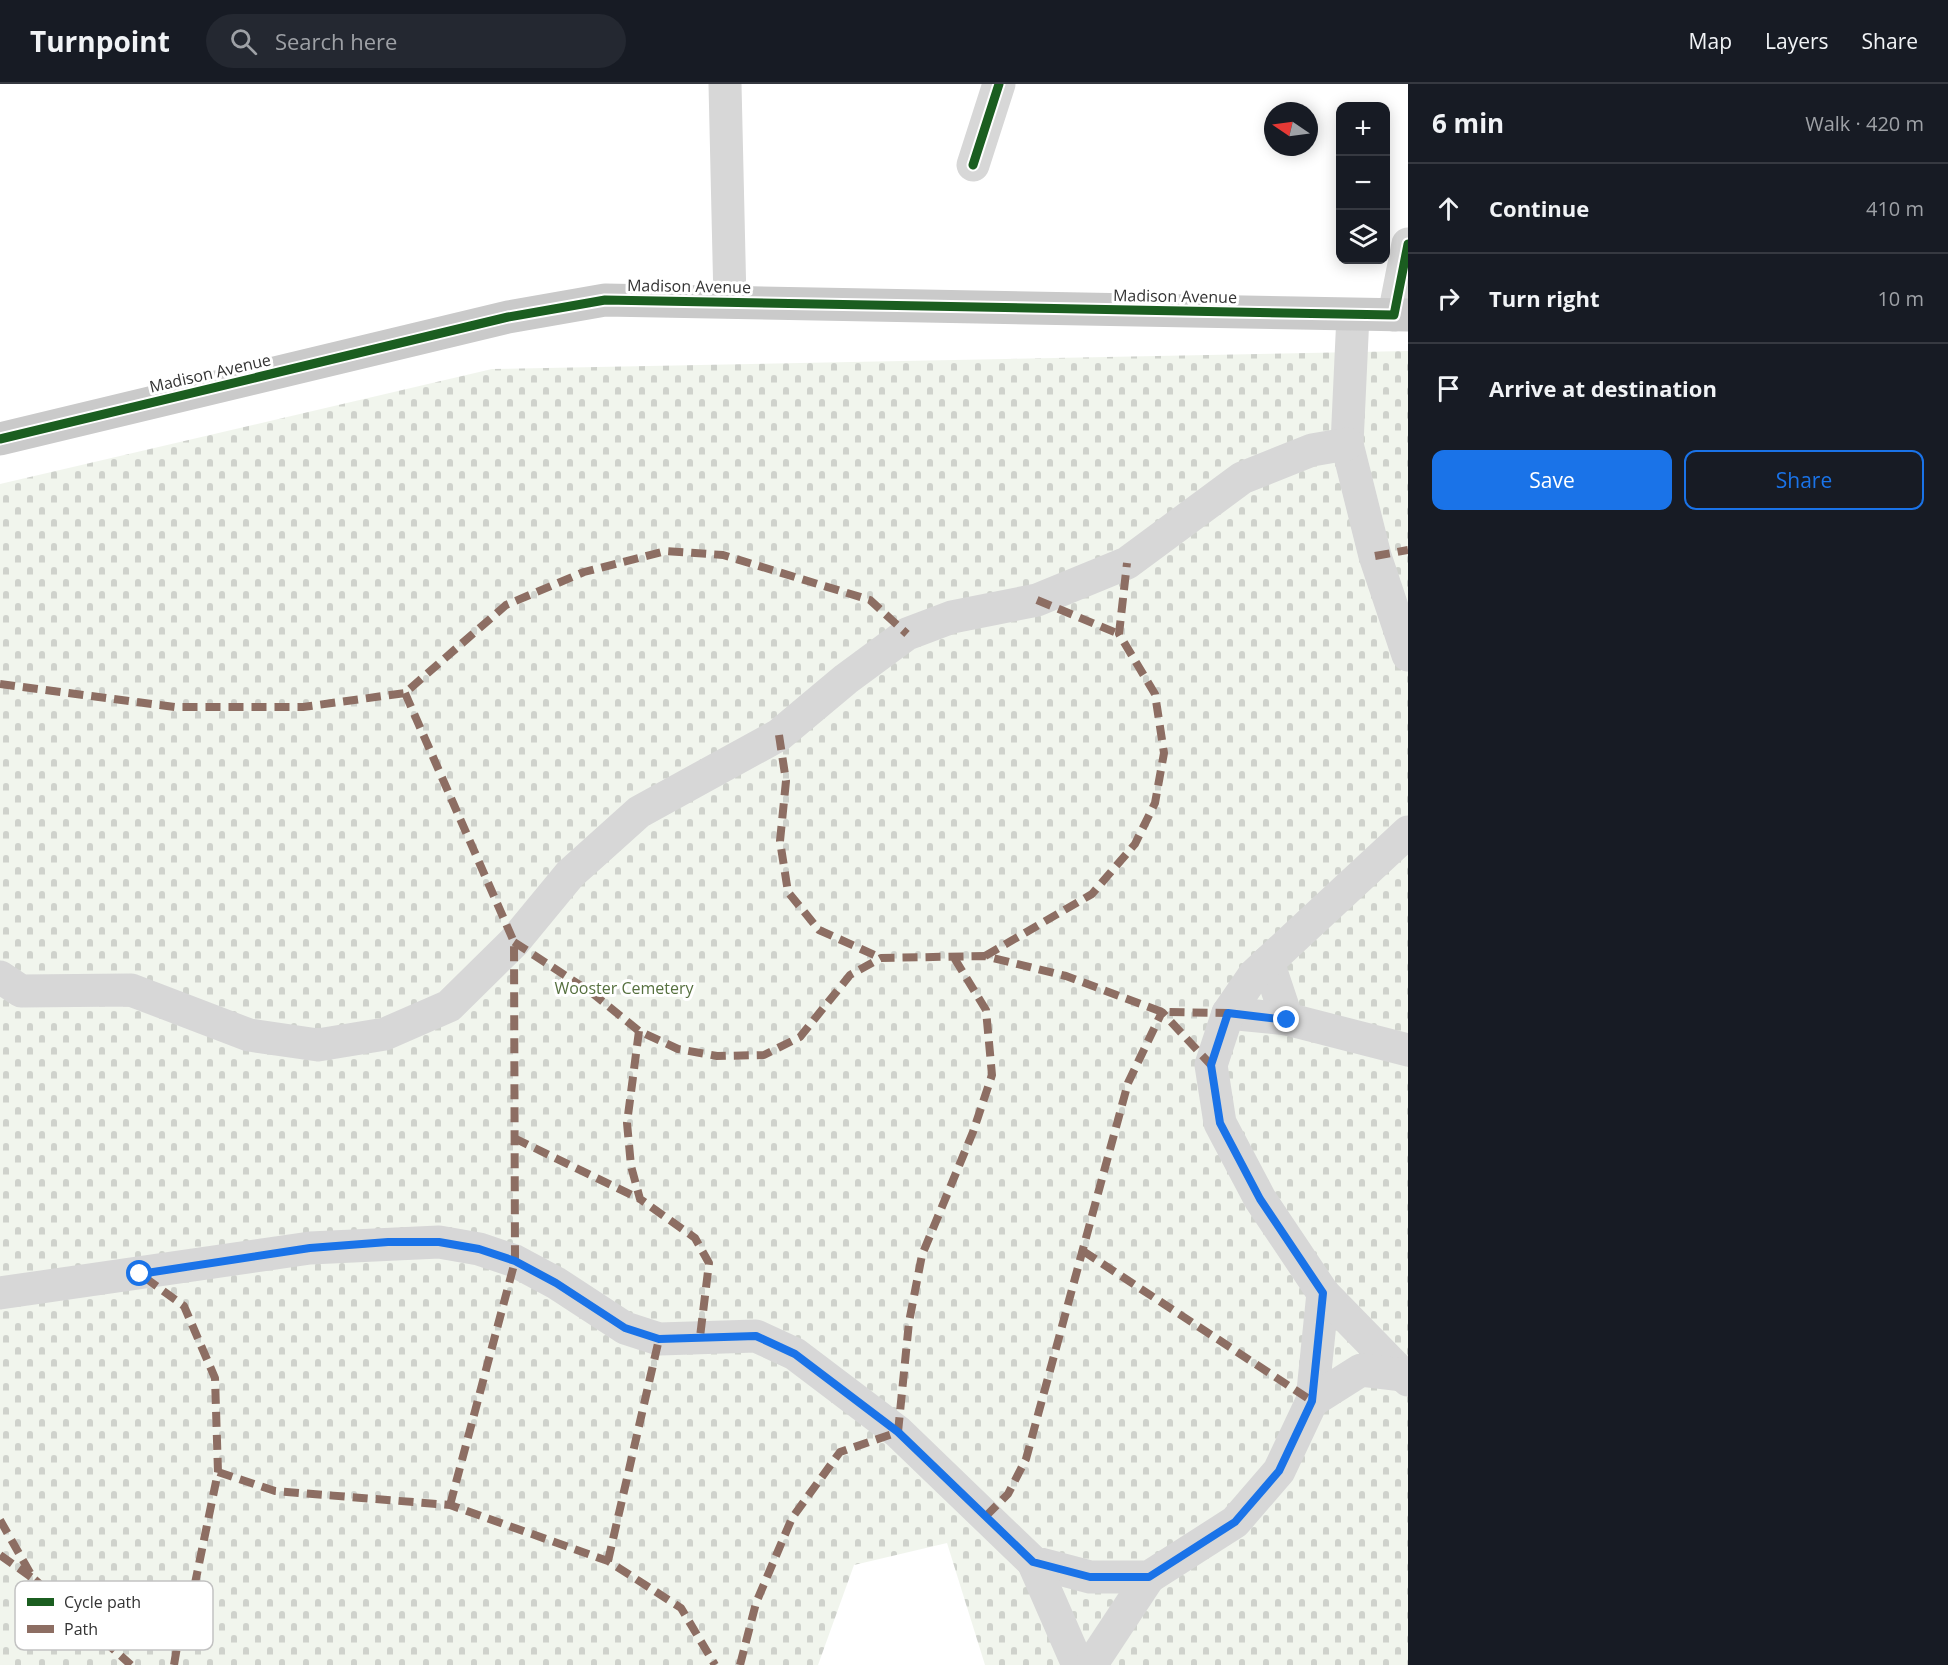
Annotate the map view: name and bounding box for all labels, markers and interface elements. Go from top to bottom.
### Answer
search box [206,14,626,68]
text: Turnpoint [30,22,170,60]
icon: search [227,25,260,58]
text: Search here [275,26,397,56]
text: Map [1689,27,1732,55]
text: Layers [1765,27,1829,55]
text: Share [1862,27,1918,55]
north arrow [1264,102,1318,156]
map controls [1336,102,1390,264]
button: + [1336,102,1390,156]
text: 6 min [1432,105,1504,141]
text: Walk · 420 m [1805,110,1924,137]
button: − [1336,156,1390,210]
icon: ahead [1432,192,1465,225]
text: Continue [1489,193,1589,223]
text: 410 m [1866,195,1924,222]
button: layers [1336,210,1390,264]
street label: Madison Avenue [627,274,751,298]
icon: right [1432,282,1465,315]
text: Turn right [1489,283,1600,313]
street label: Madison Avenue [1113,284,1237,308]
text: 10 m [1877,285,1924,312]
street label: Madison Avenue [147,348,273,398]
icon: arrive [1432,372,1465,405]
text: Arrive at destination [1489,373,1717,403]
button: Save [1432,450,1672,510]
button: Share [1684,450,1924,510]
park label: Wooster Cemetery [554,977,695,999]
route end [1273,1006,1299,1032]
route start [126,1260,152,1286]
legend [15,1581,213,1650]
text: Cycle path [64,1591,141,1613]
text: Path [64,1618,98,1640]

